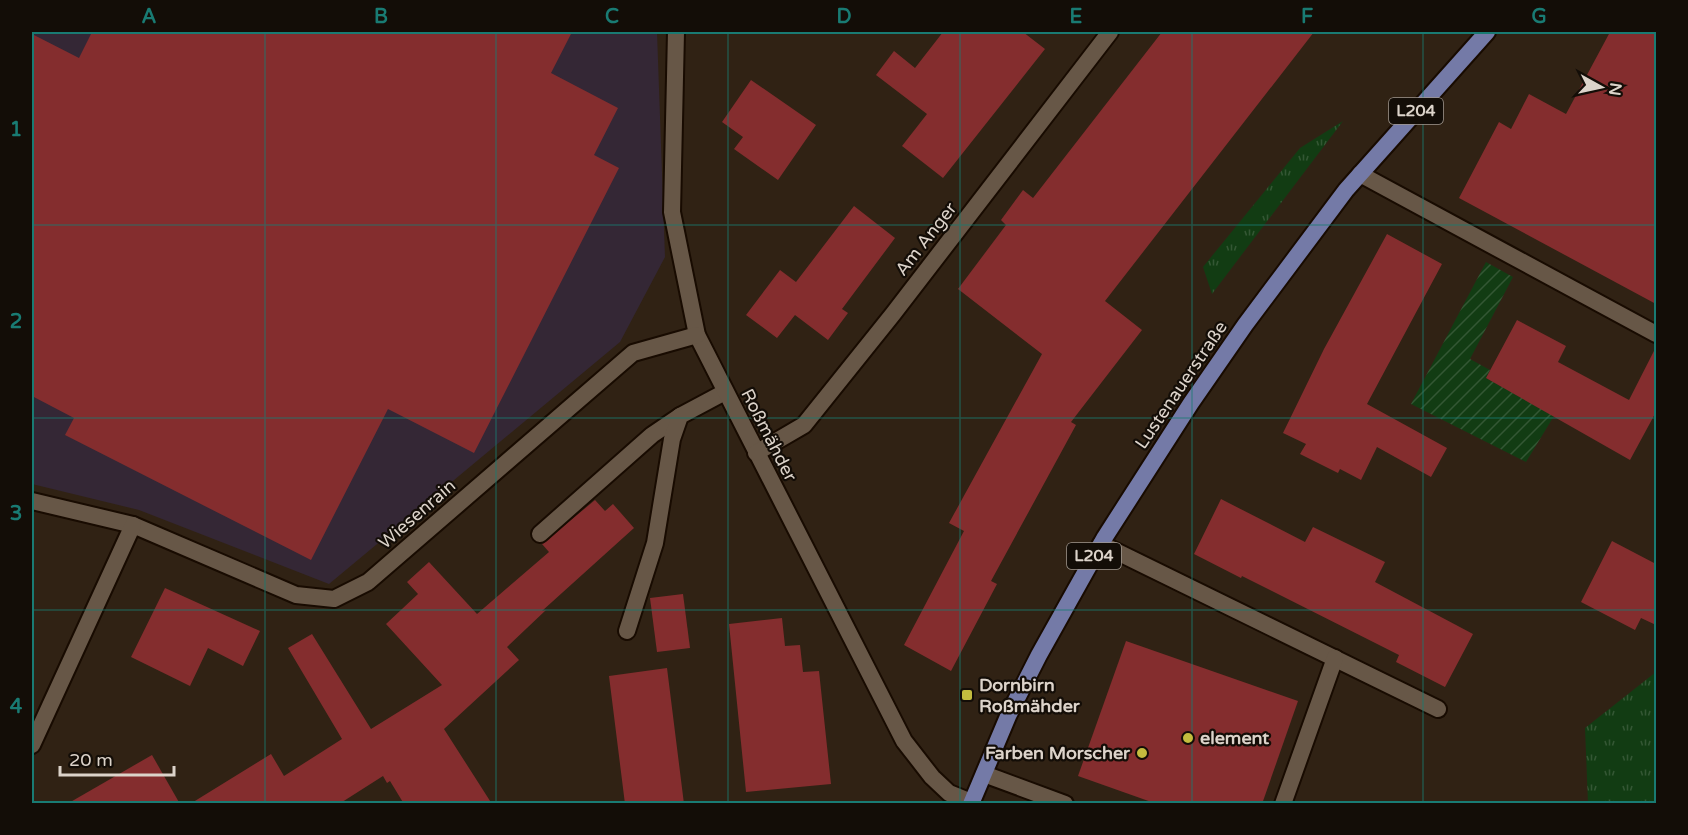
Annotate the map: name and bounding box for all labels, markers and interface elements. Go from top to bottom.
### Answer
text: A [142,5,157,29]
text: B [374,5,388,29]
text: C [605,5,619,29]
text: D [836,5,852,29]
text: E [1070,5,1083,29]
text: F [1301,5,1313,29]
text: G [1531,5,1547,29]
north arrow [1571,57,1631,117]
text: N [1604,81,1626,97]
road number: L204 [1389,98,1443,124]
text: 1 [10,118,22,142]
street label: Am Anger [890,198,962,280]
text: 2 [10,310,22,334]
street label: Lustenauerstraße [1130,317,1232,453]
street label: Roßmähder [736,385,802,485]
street label: Wiesenrain [374,475,460,553]
text: 3 [10,502,22,526]
road number: L204 [1067,543,1121,569]
place label: Dornbirn Roßmähder [979,674,1081,717]
marker: Dornbirn Roßmähder [960,688,974,702]
text: 4 [10,695,23,719]
place label: element [1200,727,1269,749]
marker: element [1181,731,1195,745]
scale bar [60,739,174,777]
place label: Farben Morscher [985,742,1131,764]
marker: Farben Morscher [1135,746,1149,760]
text: 20 m [69,749,113,771]

